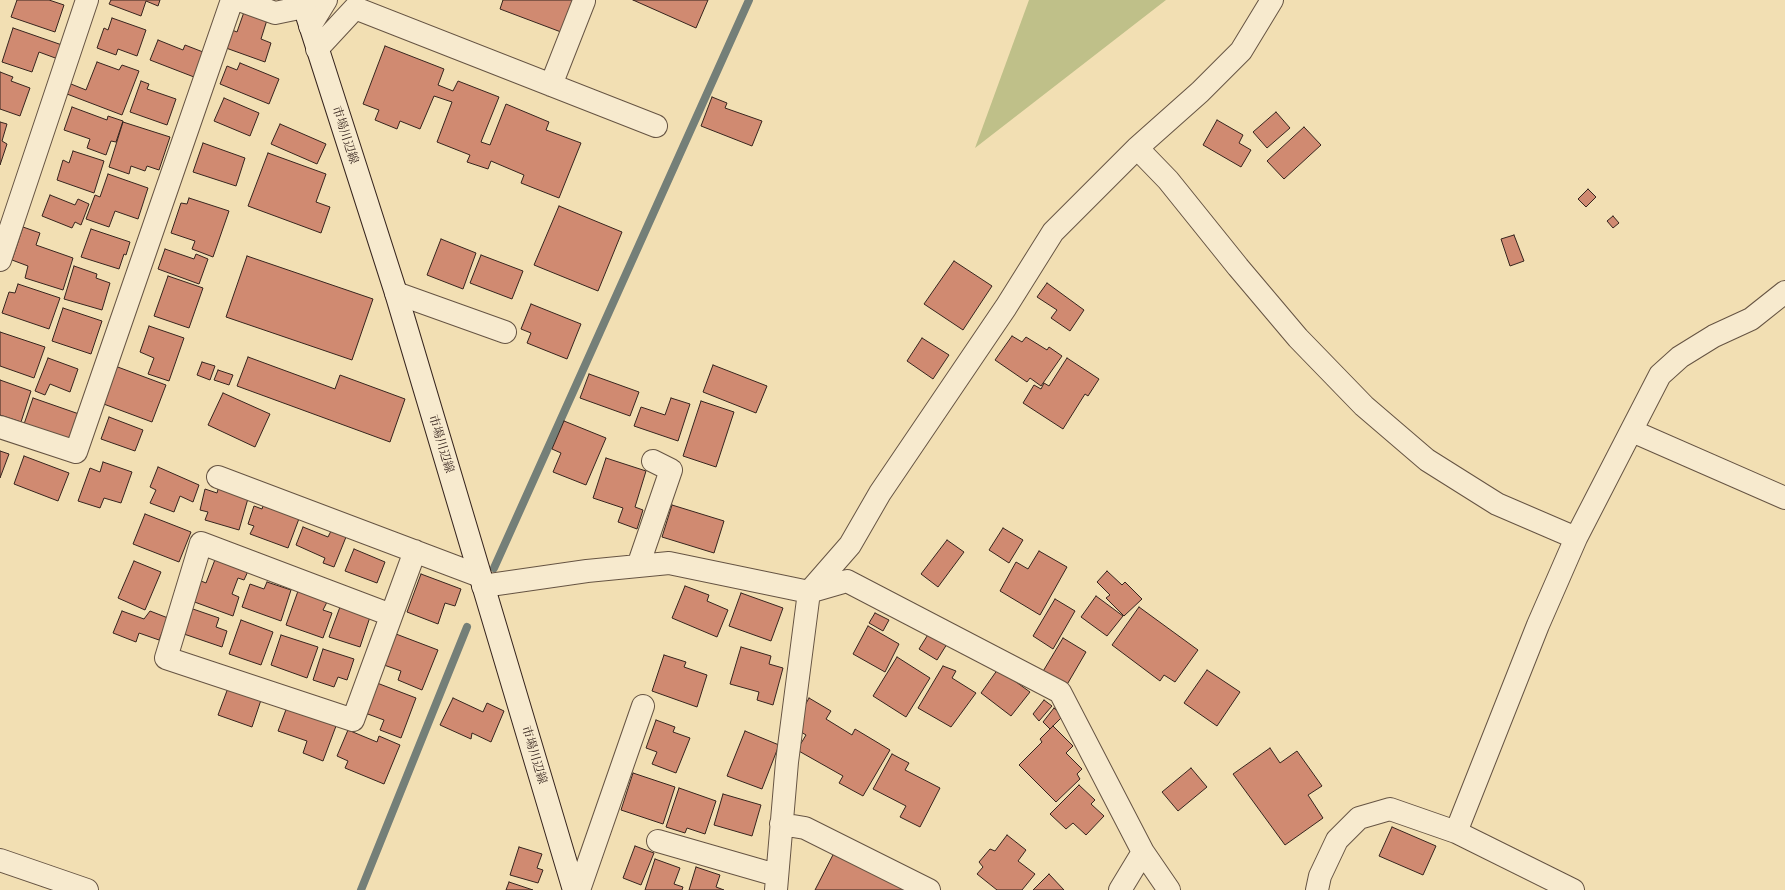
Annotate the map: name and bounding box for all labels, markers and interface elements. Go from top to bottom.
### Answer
street label: 市場川辺線 [329,104,361,166]
street label: 市場川辺線 [425,413,457,475]
street label: 市場川辺線 [518,724,550,786]

